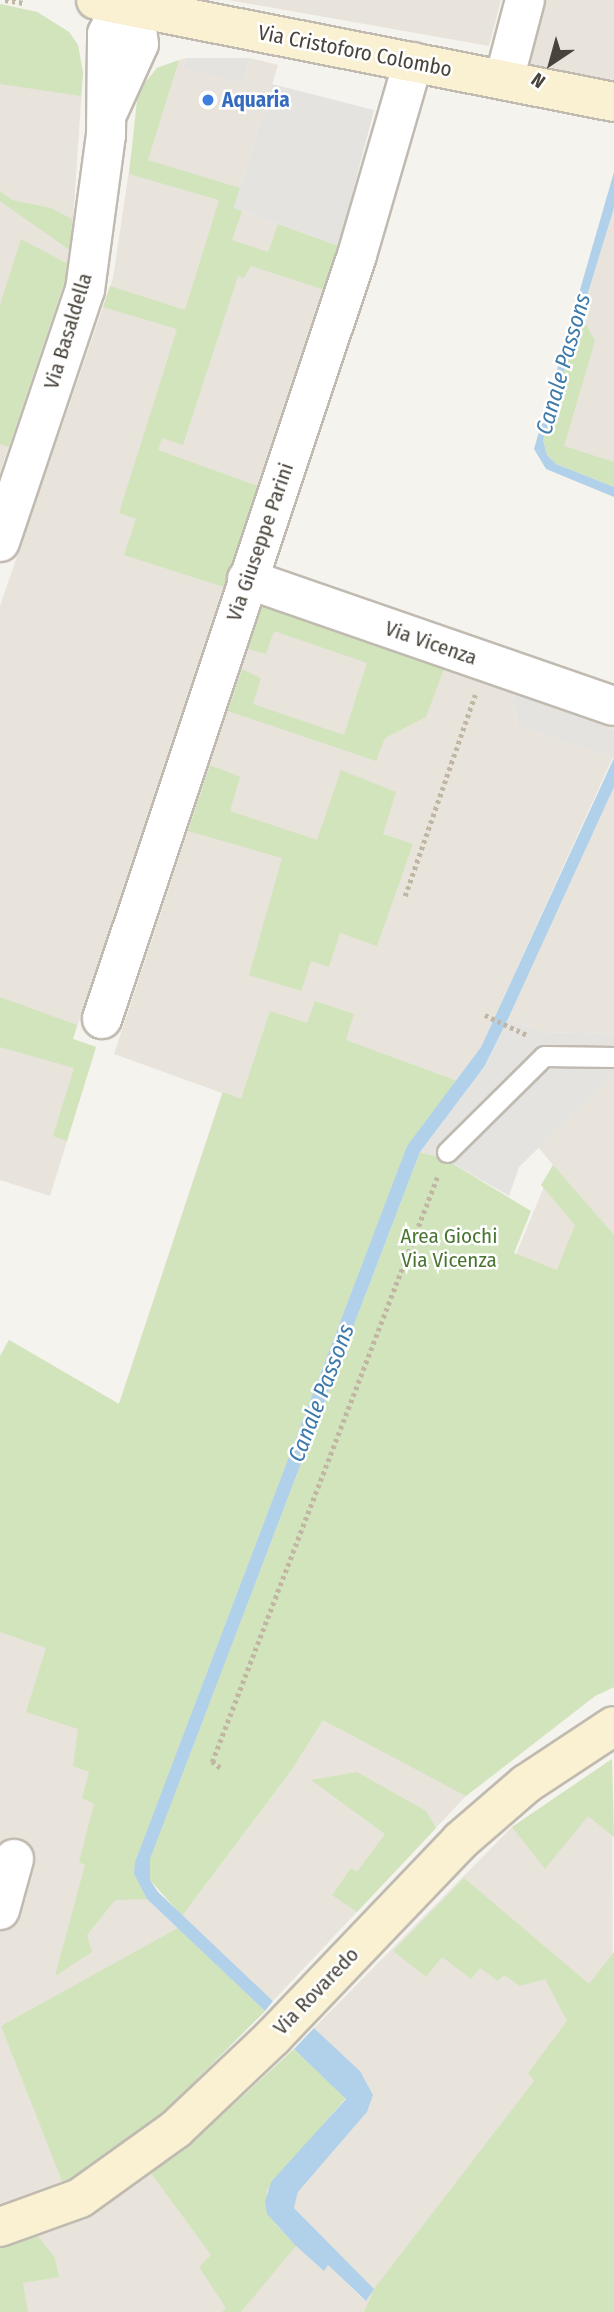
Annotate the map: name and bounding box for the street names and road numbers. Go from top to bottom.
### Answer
street label: Via Cristoforo Colombo [256,20,454,82]
street label: Via Basaldella [38,270,98,392]
street label: Via Giuseppe Parini [221,460,299,624]
street label: Via Vicenza [382,616,480,670]
street label: Via Rovaredo [268,1942,364,2040]

